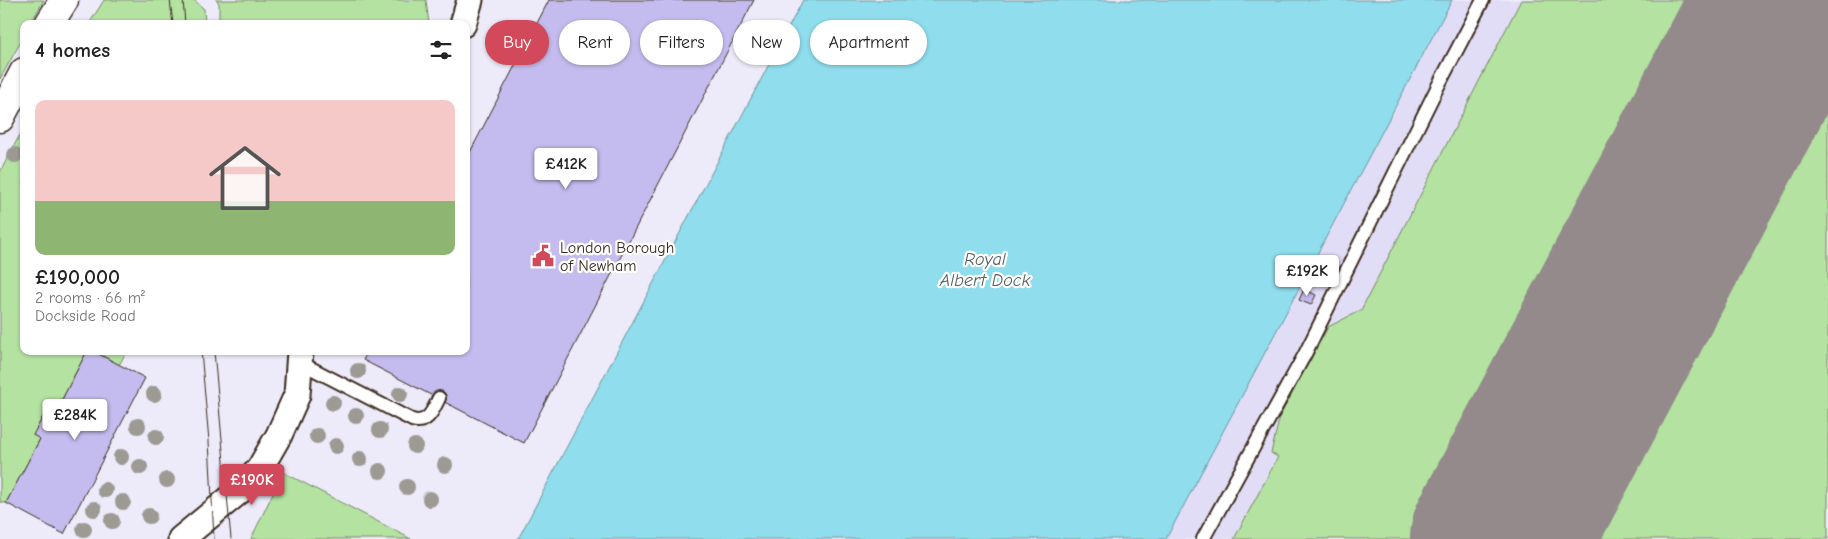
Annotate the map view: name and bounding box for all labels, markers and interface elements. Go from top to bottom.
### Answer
chip: Buy [485,20,549,65]
chip: Rent [559,20,630,65]
chip: Filters [640,20,723,65]
chip: New [733,20,800,65]
chip: Apartment [810,20,927,65]
icon: filters [427,36,455,64]
text: 4 homes [35,38,110,62]
icon: home [200,133,290,223]
pin: £412K [531,148,601,190]
text: £412K [545,155,587,173]
place label: London Borough of Newham [560,239,674,275]
public building icon: London Borough of Newham [530,243,556,269]
water label: Royal Albert Dock [939,249,1030,291]
pin: £192K [1272,254,1342,297]
text: £192K [1286,262,1328,280]
text: £190,000 [35,265,120,289]
text: 2 rooms · 66 m² [35,289,145,307]
text: Dockside Road [35,307,136,325]
pin: £284K [40,398,110,441]
text: £284K [53,406,97,424]
pin: £190K [217,464,287,506]
text: £190K [230,471,274,489]

